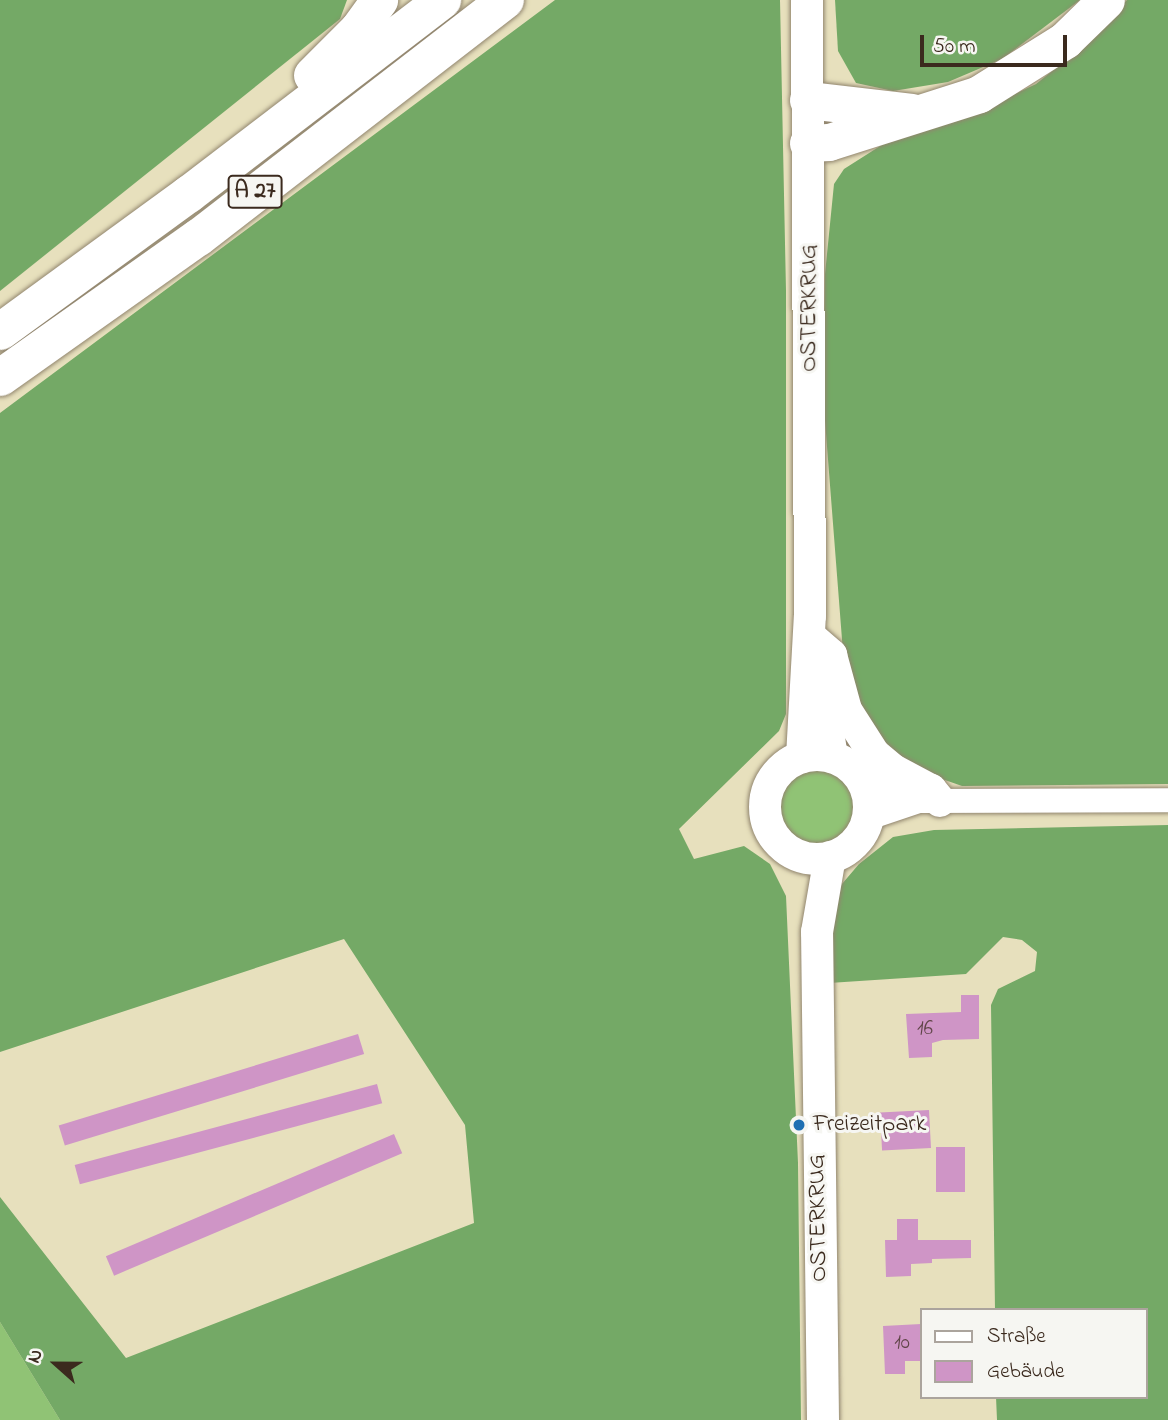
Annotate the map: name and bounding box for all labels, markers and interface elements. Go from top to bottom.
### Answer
scale bar [923,21,1070,65]
text: 50 m [933,32,976,62]
road number: A 27 [227,172,283,211]
street label: OSTERKRUG [796,244,824,372]
house number: 16 [917,1016,933,1042]
place label: Freizeitpark [813,1111,926,1139]
marker: Freizeitpark [791,1117,807,1133]
street label: OSTERKRUG [803,1154,835,1282]
legend [920,1308,1147,1399]
text: Straße [987,1322,1046,1352]
north arrow [21,1329,91,1399]
house number: 10 [894,1330,910,1356]
text: N [21,1345,51,1367]
text: Gebäude [987,1357,1064,1387]

